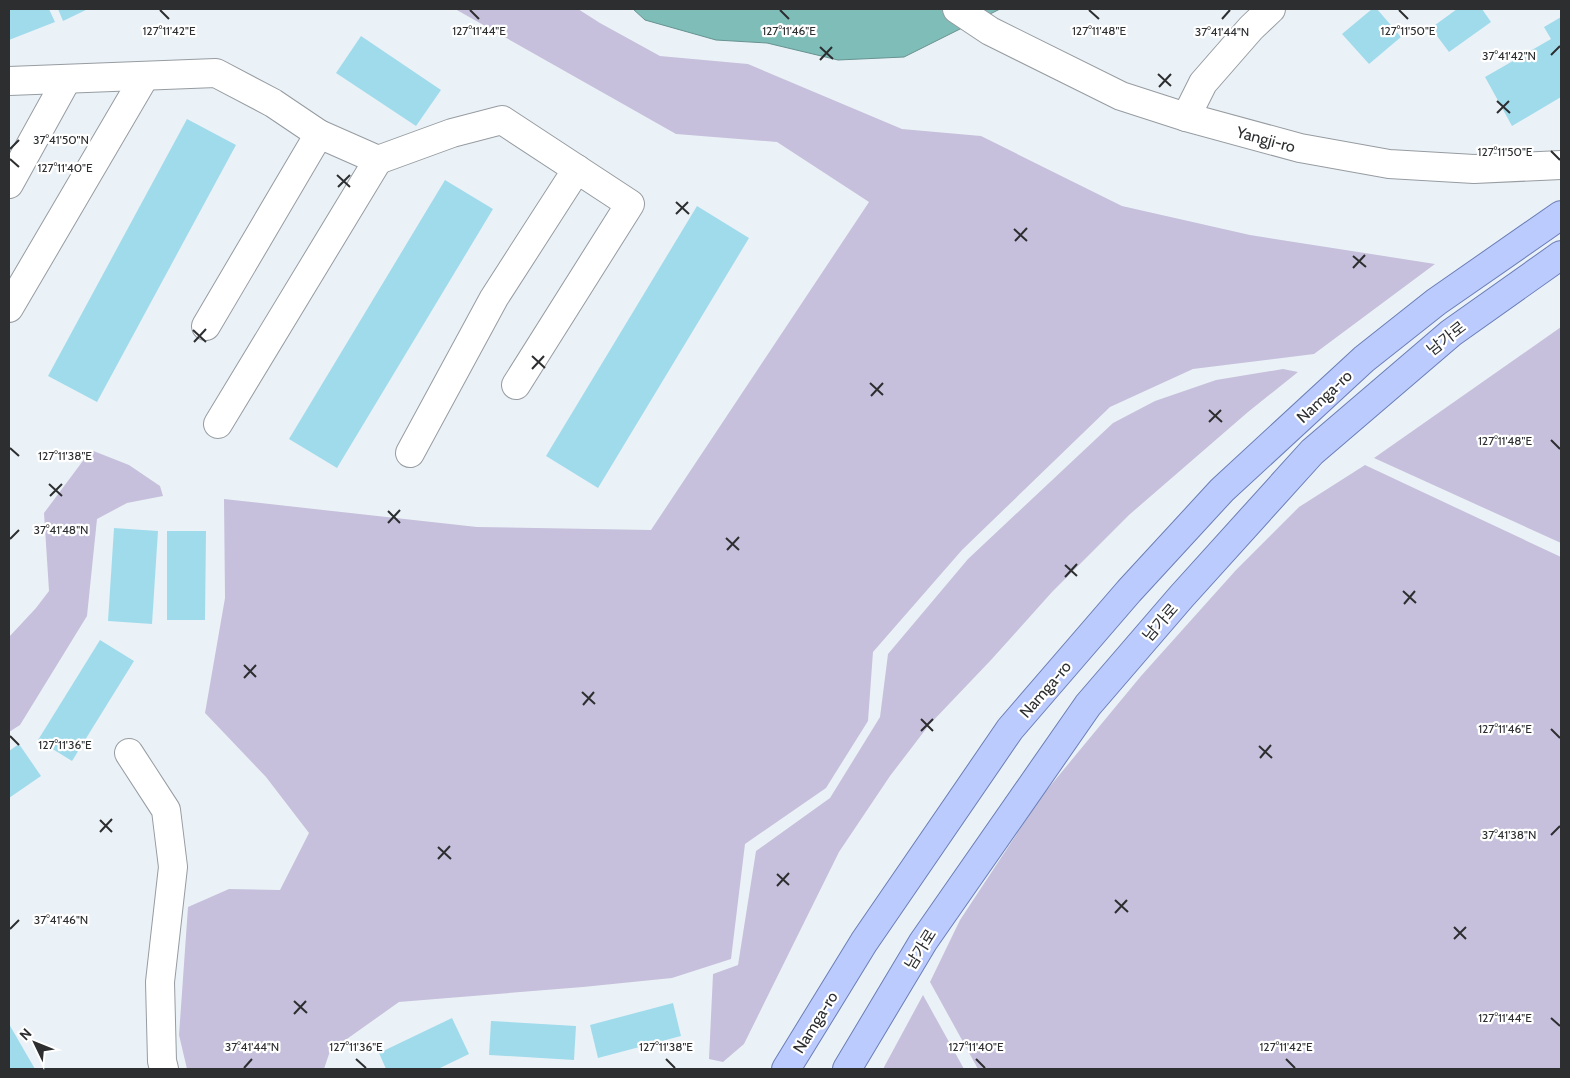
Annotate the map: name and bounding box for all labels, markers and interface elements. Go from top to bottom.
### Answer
text: 127°11'42"E [142,23,196,38]
text: 127°11'44"E [452,23,506,38]
text: 127°11'46"E [762,23,816,38]
text: 127°11'48"E [1072,23,1126,38]
text: 127°11'50"E [1381,23,1436,38]
text: 37°41'44"N [1195,24,1249,39]
text: 37°41'42"N [1482,48,1536,63]
street label: Yangji-ro [1233,122,1298,156]
text: 37°41'50"N [33,132,89,147]
text: 127°11'50"E [1478,144,1533,159]
text: 127°11'40"E [37,160,93,175]
street label: 남가로 [1423,317,1470,359]
street label: Namga-ro [1293,366,1356,427]
text: 127°11'48"E [1478,433,1532,448]
text: 127°11'38"E [38,448,92,463]
text: 37°41'48"N [34,522,88,537]
street label: 남가로 [1139,599,1182,645]
street label: Namga-ro [1016,657,1075,722]
text: 127°11'46"E [1478,721,1532,736]
text: 127°11'36"E [38,737,92,752]
text: 37°41'38"N [1482,827,1536,842]
text: 37°41'46"N [34,912,88,927]
street label: 남가로 [901,925,940,973]
street label: Namga-ro [789,988,842,1057]
text: 127°11'44"E [1478,1010,1532,1025]
north arrow [10,1018,60,1068]
text: N [16,1024,35,1044]
text: 37°41'44"N [225,1039,279,1054]
text: 127°11'36"E [329,1039,383,1054]
text: 127°11'38"E [639,1039,693,1054]
text: 127°11'40"E [948,1039,1004,1054]
text: 127°11'42"E [1259,1039,1313,1054]

